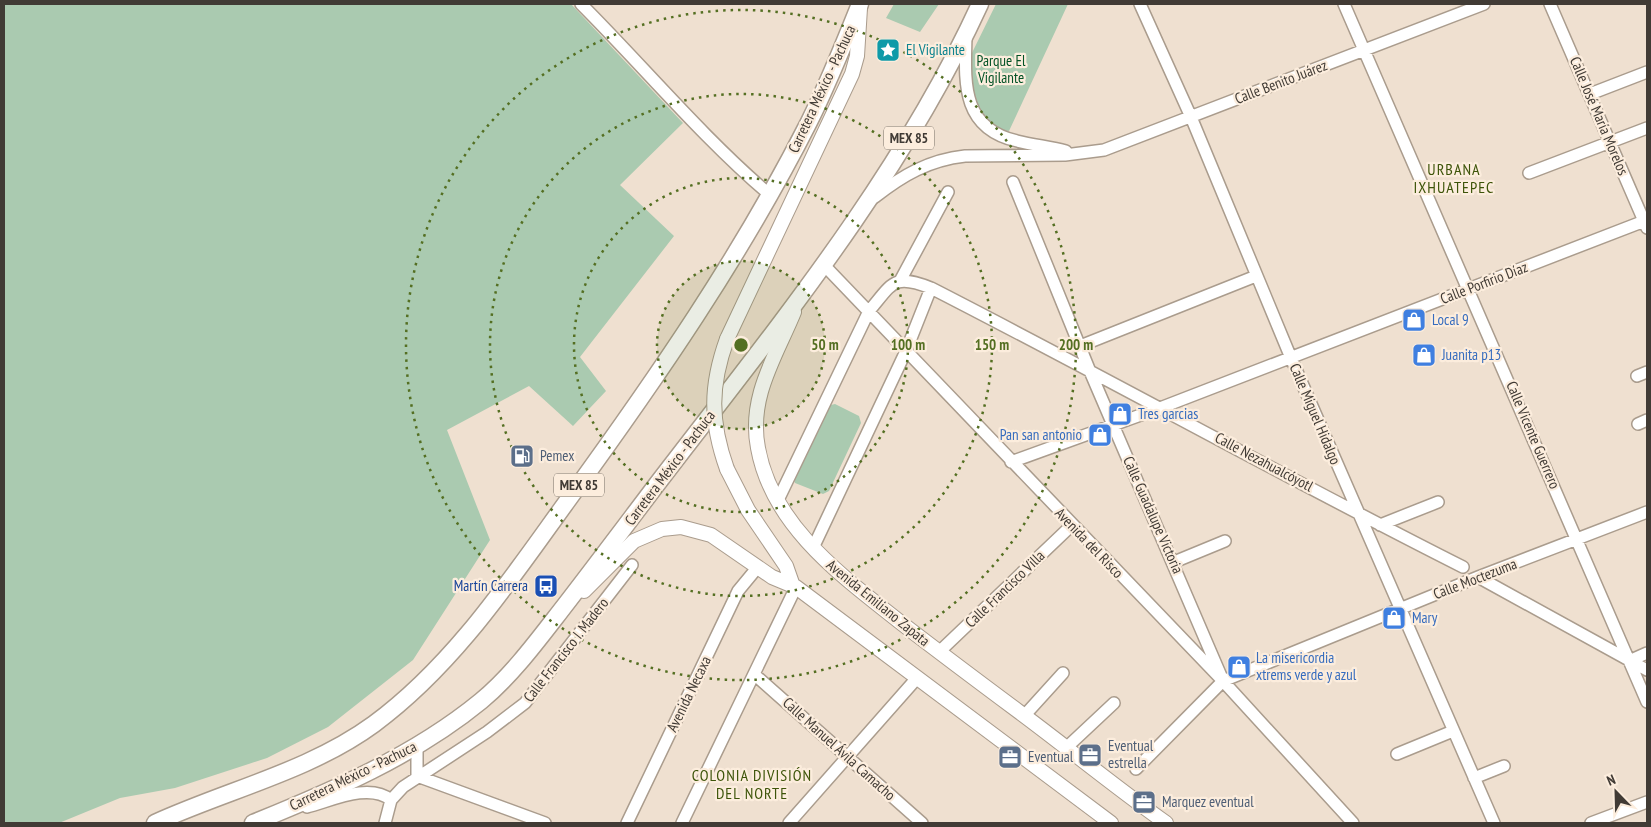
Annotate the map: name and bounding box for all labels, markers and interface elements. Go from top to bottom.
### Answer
street label: Carretera México - Pachuca [784,22,859,156]
place icon: El Vigilante [875,37,901,63]
place label: El Vigilante [906,40,965,59]
park label: Parque El Vigilante [977,51,1026,87]
street label: Calle José María Morelos [1566,54,1633,178]
street label: Calle Benito Juárez [1232,55,1330,108]
road number: MEX 85 [884,126,934,150]
district label: URBANA IXHUATEPEC [1414,159,1494,197]
street label: Calle Porfirio Díaz [1437,257,1530,308]
shop icon: Local 9 [1401,307,1427,333]
place label: Local 9 [1432,310,1469,329]
text: 50 m [811,335,839,354]
text: 100 m [891,335,925,354]
text: 150 m [975,335,1009,354]
text: 200 m [1059,335,1093,354]
centre of rings [732,336,750,354]
shop icon: Juanita p13 [1411,342,1437,368]
place label: Juanita p13 [1441,345,1501,364]
street label: Calle Miguel Hidalgo [1286,360,1345,467]
street label: Calle Vicente Guerrero [1502,378,1565,492]
shop icon: Tres garcias [1107,401,1133,427]
place label: Tres garcias [1138,404,1198,423]
street label: Carretera México - Pachuca [620,407,719,529]
shop icon: Pan san antonio [1087,422,1113,448]
place label: Pan san antonio [1000,425,1082,444]
street label: Calle Nezahualcóyotl [1212,428,1317,496]
fuel station icon: Pemex [509,443,535,469]
place label: Pemex [540,446,574,465]
street label: Calle Guadalupe Victoria [1119,453,1188,576]
road number: MEX 85 [554,474,604,496]
street label: Avenida del Risco [1051,503,1128,582]
street label: Calle Francisco Villa [961,546,1048,631]
street label: Calle Moctezuma [1430,554,1519,603]
street label: Avenida Emiliano Zapata [823,555,934,650]
bus stop icon: Martín Carrera [533,573,559,599]
place label: Martín Carrera [454,576,528,595]
street label: Calle Francisco I. Madero [519,594,612,706]
shop icon: Mary [1381,605,1407,631]
place label: Mary [1412,608,1438,627]
place label: La misericordia xtrems verde y azul [1256,648,1357,684]
street label: Avenida Necaxa [662,653,715,735]
shop icon: La misericordia xtrems verde y azul [1226,654,1252,680]
street label: Calle Manuel Ávila Camacho [779,693,900,804]
place label: Eventual estrella [1108,736,1154,772]
street label: Carretera México - Pachuca [286,737,419,815]
office icon: Eventual estrella [1077,742,1103,768]
office icon: Eventual [997,744,1023,770]
place label: Eventual [1028,747,1074,766]
district label: COLONIA DIVISIÓN DEL NORTE [692,765,812,803]
north arrow [1591,767,1641,817]
text: N [1604,770,1618,790]
office icon: Marquez eventual [1131,789,1157,815]
place label: Marquez eventual [1162,792,1254,811]

